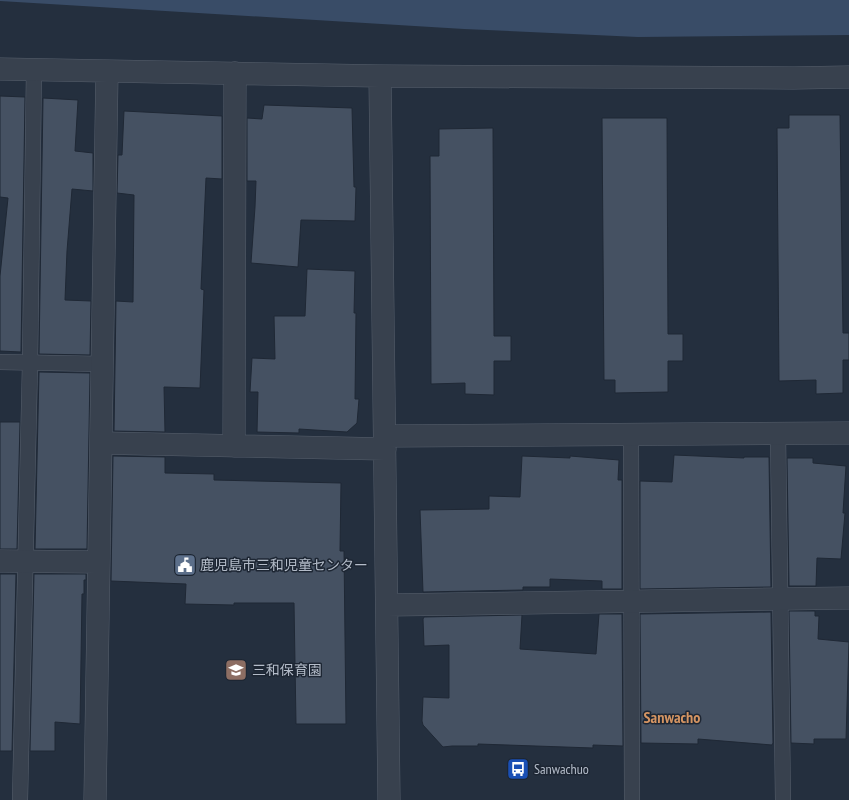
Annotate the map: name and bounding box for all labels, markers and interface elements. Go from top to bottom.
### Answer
public building icon: 鹿児島市三和児童センター [172,552,198,578]
place label: 鹿児島市三和児童センター [200,556,368,574]
school or university icon: 三和保育園 [223,657,249,683]
place label: 三和保育園 [252,661,322,679]
district label: Sanwacho [644,707,700,727]
bus stop icon: Sanwachuo [505,756,531,782]
place label: Sanwachuo [534,760,589,778]

